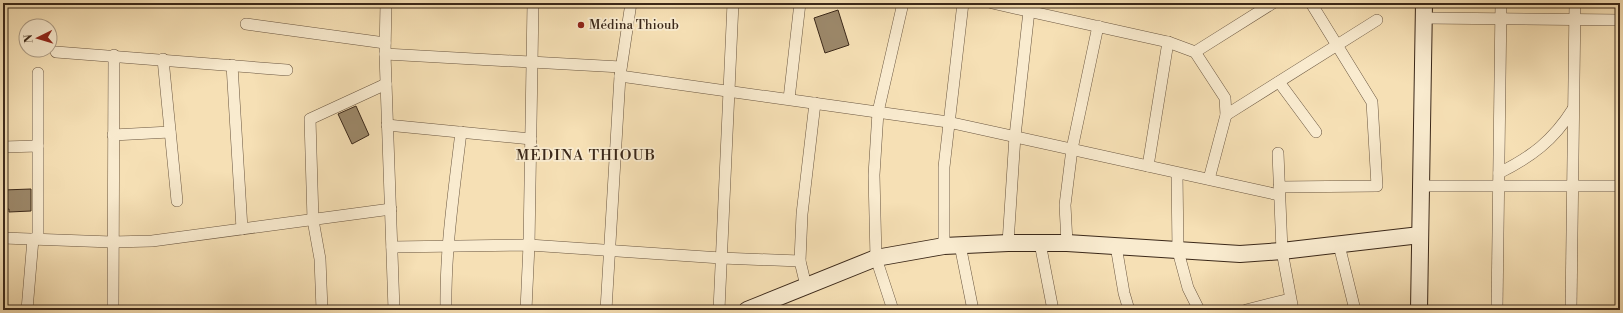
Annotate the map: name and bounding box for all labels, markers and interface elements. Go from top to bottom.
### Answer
place label: Médina Thioub [589,17,679,33]
north arrow [18,18,58,58]
marker: Médina Thioub [576,20,586,30]
text: N [22,34,36,44]
district label: MÉDINA THIOUB [516,145,656,165]

